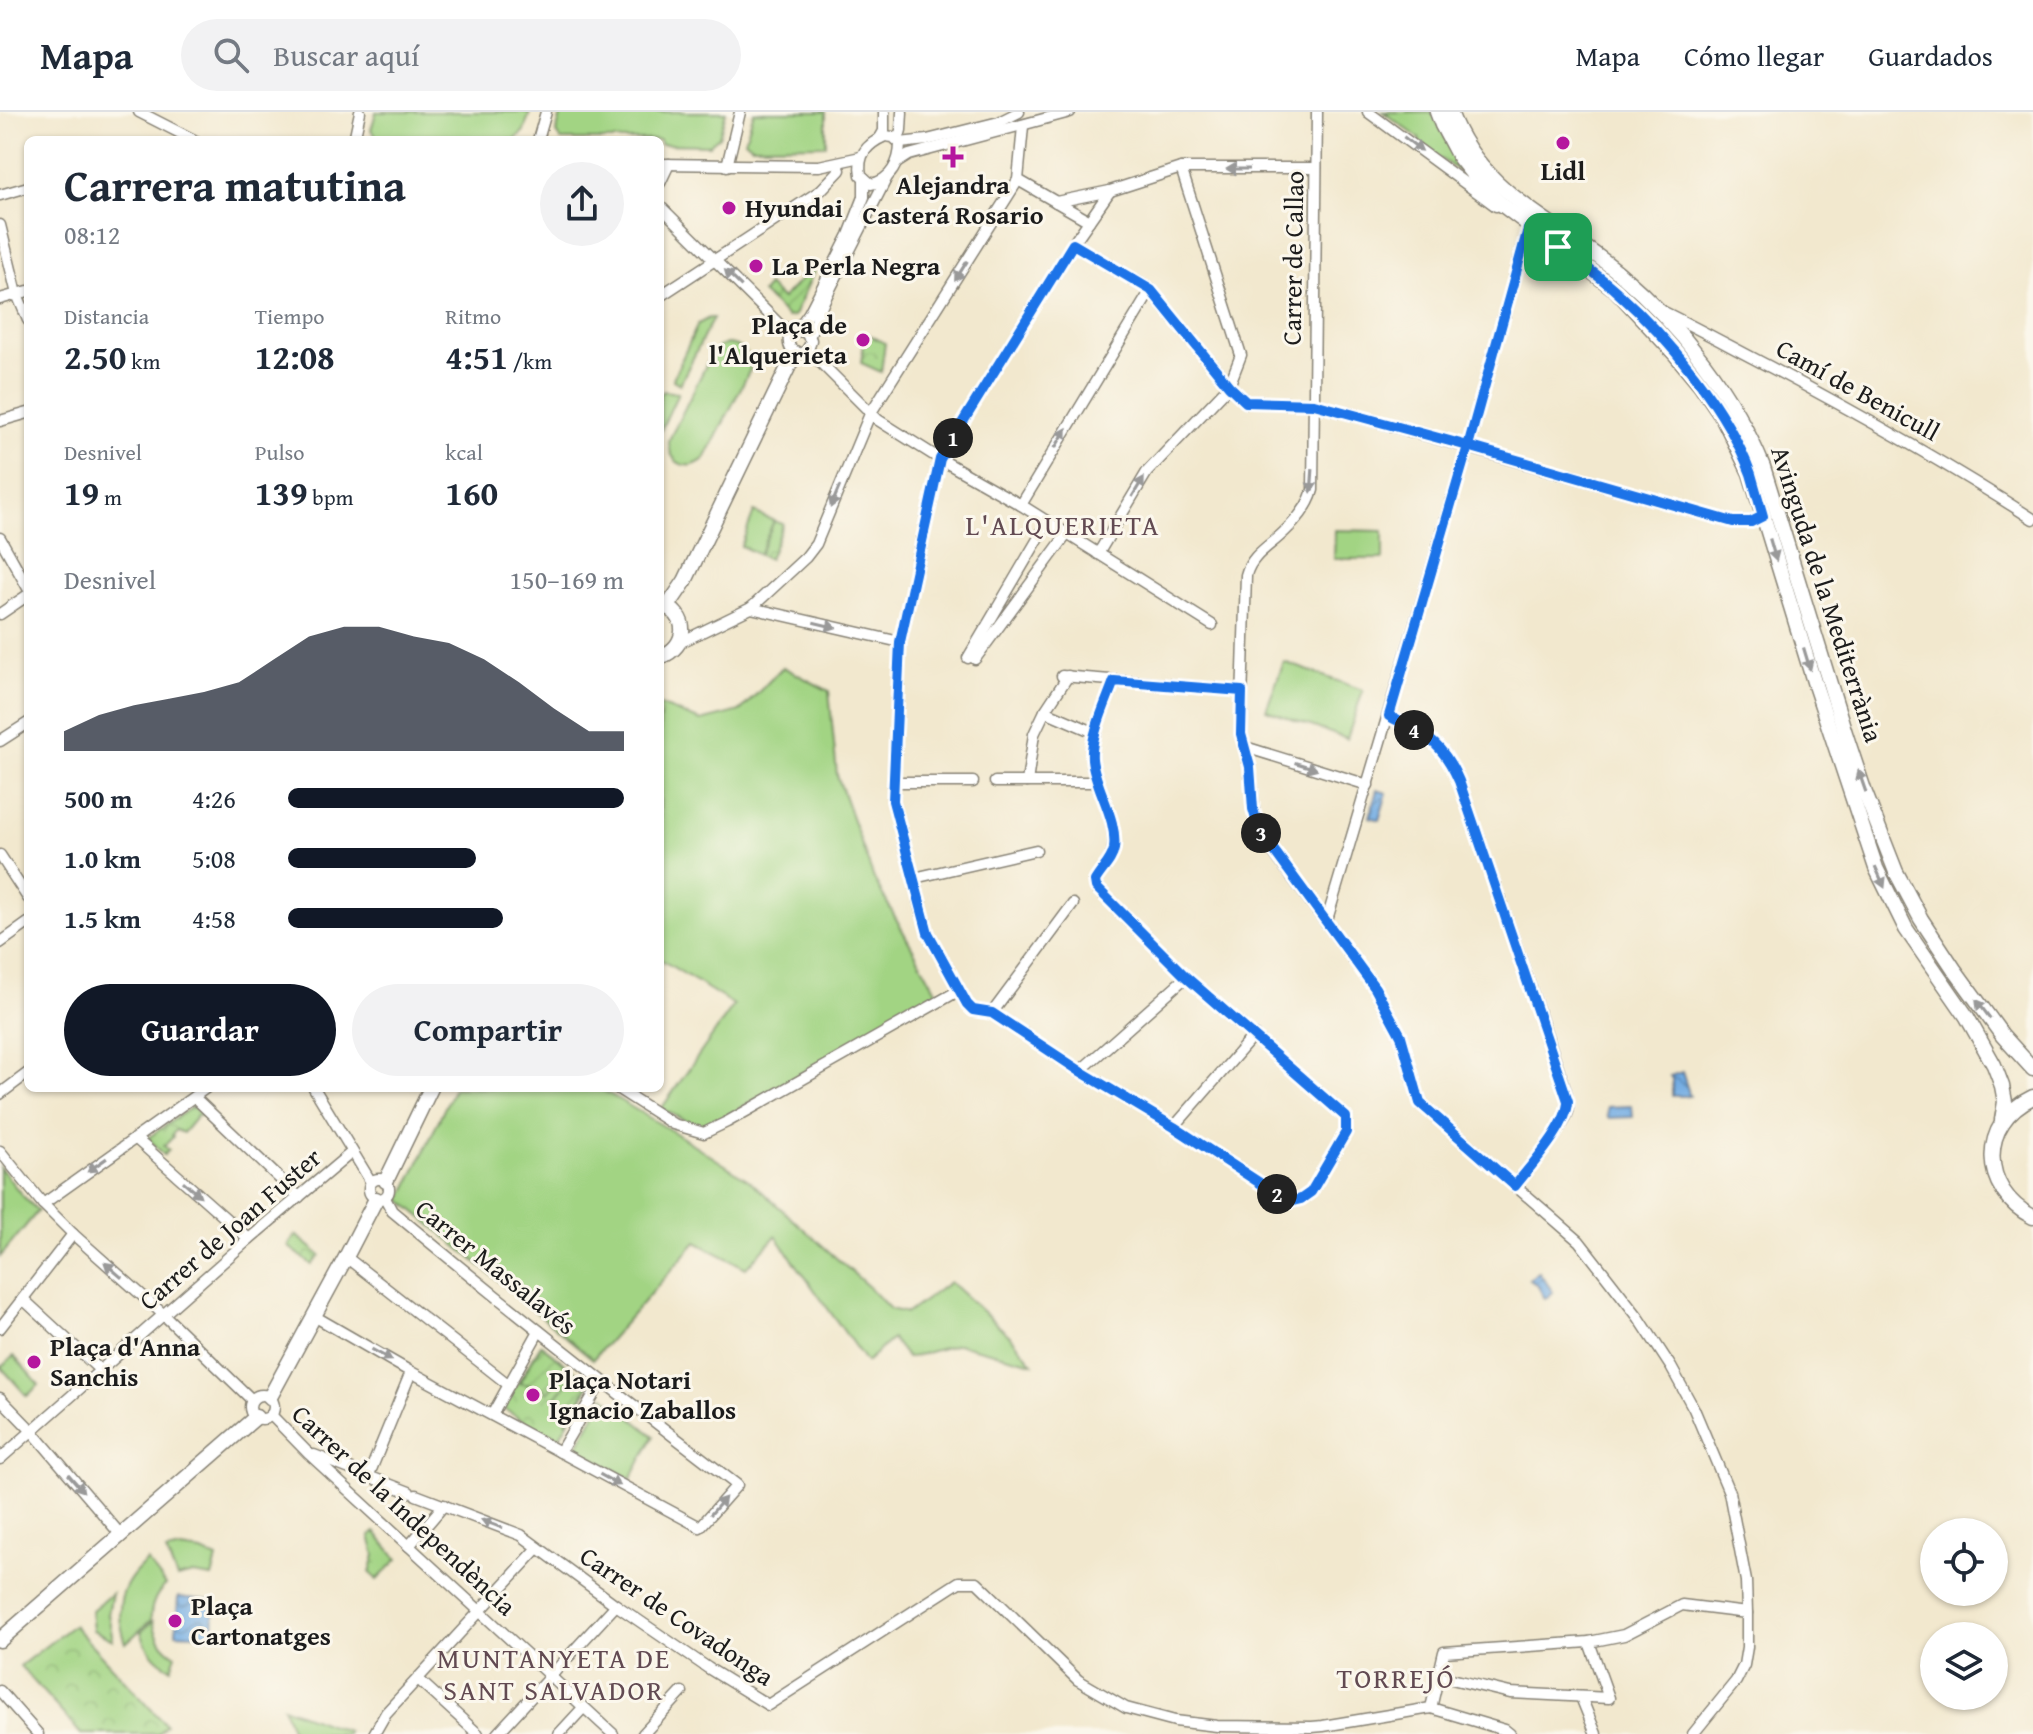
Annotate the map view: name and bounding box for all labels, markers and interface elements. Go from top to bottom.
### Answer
search box [181,19,741,91]
text: Mapa [40,27,133,83]
icon: search [209,33,253,77]
text: Buscar aquí [273,33,420,77]
text: Mapa [1575,35,1640,76]
text: Cómo llegar [1684,35,1824,76]
text: Guardados [1868,35,1993,76]
marker: Lidl [1554,134,1572,152]
one-way arrow [1403,136,1423,152]
marker: Alejandra Casterá Rosario [944,148,962,166]
place label: Lidl [1541,151,1585,190]
text: Carrera matutina [64,153,406,217]
button: share [540,162,624,246]
one-way arrow [1225,163,1250,175]
place label: Alejandra Casterá Rosario [862,165,1044,234]
street label: Carrer de Callao [1271,170,1314,346]
place label: Hyundai [745,188,843,227]
marker: Hyundai [720,199,738,217]
pin [1524,213,1592,281]
text: 08:12 [64,215,120,254]
icon: arrive [1536,225,1580,269]
place label: La Perla Negra [772,246,941,285]
marker: La Perla Negra [747,257,765,275]
one-way arrow [954,260,969,281]
one-way arrow [724,269,743,288]
text: Distancia [64,300,149,332]
text: Tiempo [255,300,325,332]
text: Ritmo [445,300,501,332]
place label: Plaça de l'Alquerieta [709,305,848,374]
street label: Camí de Benicull [1769,329,1947,451]
marker: Plaça de l'Alquerieta [854,331,872,349]
text: 2.50 [64,332,126,381]
text: 12:08 [255,332,335,381]
text: 4:51 [445,332,508,381]
text: km [126,345,160,377]
text: /km [508,345,552,377]
pin: 1 [933,418,973,458]
text: 1 [947,422,959,454]
one-way arrow [1054,427,1068,449]
text: Desnivel [64,436,142,468]
text: Pulso [255,436,305,468]
text: kcal [445,436,483,468]
street label: Avinguda de la Mediterrània [1761,441,1894,748]
text: 19 [64,468,99,517]
text: 139 [255,468,308,517]
text: 160 [445,468,498,517]
one-way arrow [1305,469,1318,494]
one-way arrow [1131,476,1145,498]
text: m [99,481,122,513]
text: bpm [308,481,354,513]
one-way arrow [829,485,842,509]
district label: L'ALQUERIETA [965,504,1161,545]
one-way arrow [1767,538,1780,562]
text: Desnivel [64,560,156,599]
text: 150–169 m [510,560,624,599]
one-way arrow [813,619,838,631]
one-way arrow [1801,647,1813,671]
pin: 4 [1394,710,1434,750]
text: 4 [1408,714,1420,746]
one-way arrow [1294,760,1318,773]
one-way arrow [1855,769,1867,793]
text: 500 m [64,779,132,818]
text: 4:26 [192,779,236,818]
pin: 3 [1241,813,1281,853]
text: 3 [1255,817,1267,849]
text: 1.0 km [64,839,141,878]
text: 5:08 [192,839,236,878]
one-way arrow [1873,865,1887,889]
text: 1.5 km [64,899,141,938]
text: 4:58 [192,899,236,938]
button: Guardar [64,984,336,1076]
button: Compartir [352,984,624,1076]
one-way arrow [1976,999,1991,1020]
street label: Carrer de Joan Fuster [130,1138,330,1319]
one-way arrow [86,1157,107,1172]
pin: 2 [1257,1174,1297,1214]
text: 2 [1271,1178,1283,1210]
one-way arrow [182,1179,201,1197]
street label: Carrer Massalavés [407,1189,585,1344]
one-way arrow [104,1262,124,1279]
place label: Plaça d'Anna Sanchis [50,1327,201,1396]
one-way arrow [370,1349,393,1362]
marker: Plaça d'Anna Sanchis [25,1353,43,1371]
place label: Plaça Notari Ignacio Zaballos [549,1360,736,1429]
marker: Plaça Notari Ignacio Zaballos [524,1386,542,1404]
street label: Carrer de la Independència [283,1395,526,1625]
one-way arrow [67,1472,84,1492]
one-way arrow [599,1473,621,1487]
one-way arrow [709,1497,726,1517]
one-way arrow [480,1517,504,1530]
map controls [1920,1518,2008,1710]
button: locate [1920,1518,2008,1606]
street label: Carrer de Covadonga [572,1536,783,1695]
place label: Plaça Cartonatges [191,1586,331,1655]
marker: Plaça Cartonatges [166,1612,184,1630]
button: layers [1920,1622,2008,1710]
district label: MUNTANYETA DE SANT SALVADOR [437,1637,671,1710]
district label: TORREJÓ [1337,1657,1455,1698]

